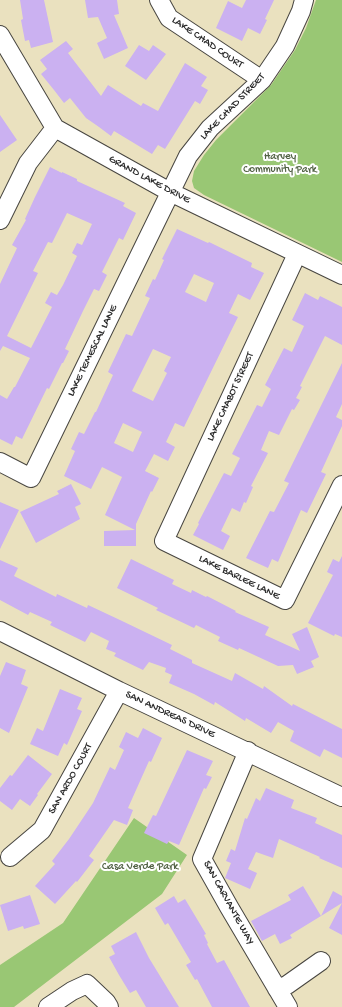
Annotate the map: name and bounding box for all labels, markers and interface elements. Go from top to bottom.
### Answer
street label: LAKE CHAD COURT [169,14,245,72]
street label: LAKE CHAD STREET [198,71,268,143]
park label: Harvey Community Park [243,150,317,176]
street label: GRAND LAKE DRIVE [106,153,192,207]
street label: LAKE TEMESCAL LANE [65,303,121,399]
street label: LAKE CHABOT STREET [205,350,257,444]
street label: LAKE BARLEE LANE [196,553,282,603]
street label: SAN ANDREAS DRIVE [123,688,217,742]
street label: SAN ARDO COURT [46,741,96,817]
street label: SAN CARVANTE WAY [199,859,257,947]
park label: Casa Verde Park [102,860,178,874]

